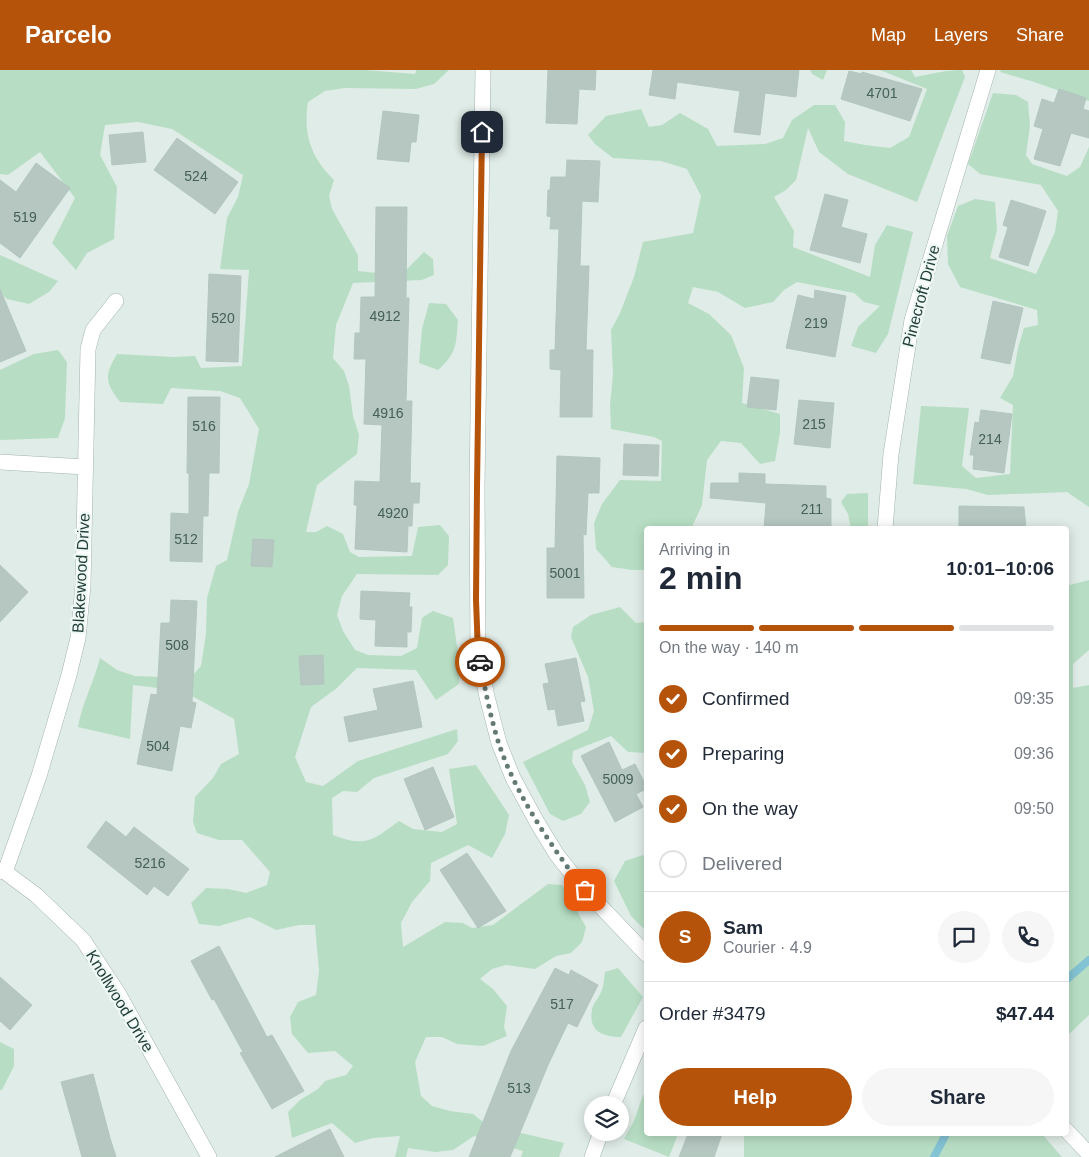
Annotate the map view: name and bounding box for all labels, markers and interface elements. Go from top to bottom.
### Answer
text: Parcelo [25,21,112,48]
text: Map [871,25,906,45]
text: Layers [934,25,988,45]
text: Share [1016,25,1064,45]
house number: 4701 [866,85,898,101]
pin [461,111,503,153]
icon: home [468,118,496,146]
house number: 524 [184,168,208,184]
house number: 519 [13,209,37,225]
street label: Pinecroft Drive [899,243,943,349]
house number: 4912 [369,308,401,324]
house number: 520 [211,310,235,326]
house number: 219 [804,315,828,331]
house number: 4916 [372,405,404,421]
house number: 215 [802,416,826,432]
house number: 516 [192,418,216,434]
house number: 214 [978,431,1002,447]
house number: 211 [801,501,823,517]
house number: 4920 [377,505,409,521]
street label: Blakewood Drive [69,513,93,633]
house number: 512 [174,531,198,547]
text: Arriving in [659,541,730,558]
text: 10:01–10:06 [946,558,1054,579]
text: 2 min [659,560,743,596]
house number: 5001 [549,565,581,581]
house number: 508 [165,637,189,653]
courier [455,637,505,687]
text: On the way · 140 m [659,639,799,656]
icon: car [466,648,494,676]
icon: check [659,685,687,713]
text: Confirmed [702,688,790,709]
text: 09:35 [1014,690,1054,707]
house number: 504 [146,738,170,754]
icon: check [659,740,687,768]
text: Preparing [702,743,784,764]
text: 09:36 [1014,745,1054,762]
house number: 5009 [602,771,634,787]
icon: check [659,795,687,823]
text: On the way [702,798,798,819]
text: 09:50 [1014,800,1054,817]
text: Delivered [702,853,782,874]
house number: 5216 [134,855,166,871]
pin [564,869,606,911]
icon: bag [571,876,599,904]
button: chat [938,911,990,963]
button: phone [1002,911,1054,963]
text: Sam [723,917,763,938]
text: S [679,926,691,947]
text: Courier · 4.9 [723,939,812,956]
street label: Knollwood Drive [83,947,157,1055]
house number: 517 [550,996,574,1012]
text: Order #3479 [659,1003,766,1024]
text: $47.44 [996,1003,1054,1024]
button: Help [659,1068,852,1126]
button: Share [862,1068,1054,1126]
house number: 513 [507,1080,531,1096]
map controls [584,1096,629,1141]
button: layers [584,1096,629,1141]

